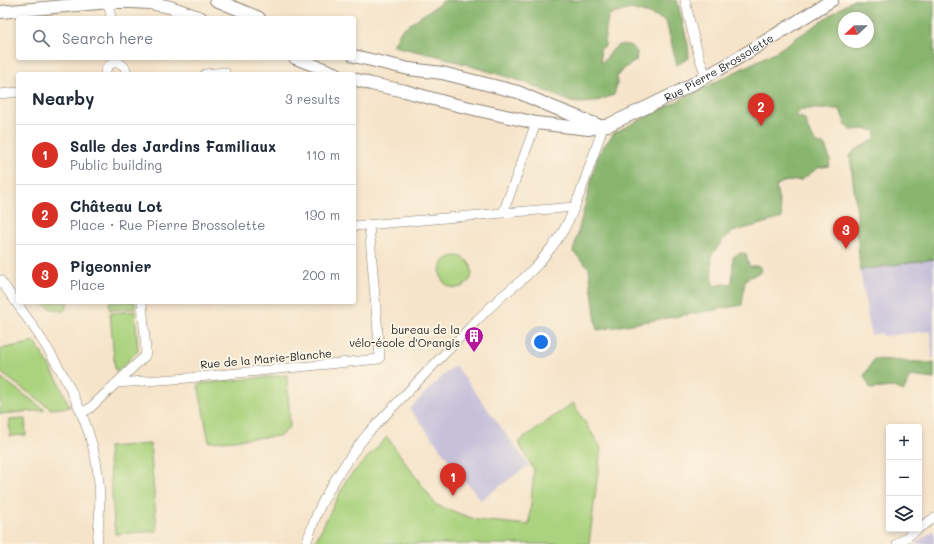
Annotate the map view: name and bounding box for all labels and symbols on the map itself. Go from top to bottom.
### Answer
north arrow [838,12,874,48]
street label: Rue Pierre Brossolette [661,30,776,105]
pin: 2 [748,93,774,126]
pin: 3 [833,216,859,249]
place label: bureau de la vélo-école d'Orangis [349,322,460,350]
building icon: bureau de la vélo-école d'Orangis [463,325,485,353]
your location [531,332,551,352]
street label: Rue de la Marie-Blanche [200,345,332,372]
pin: 1 [440,463,466,496]

